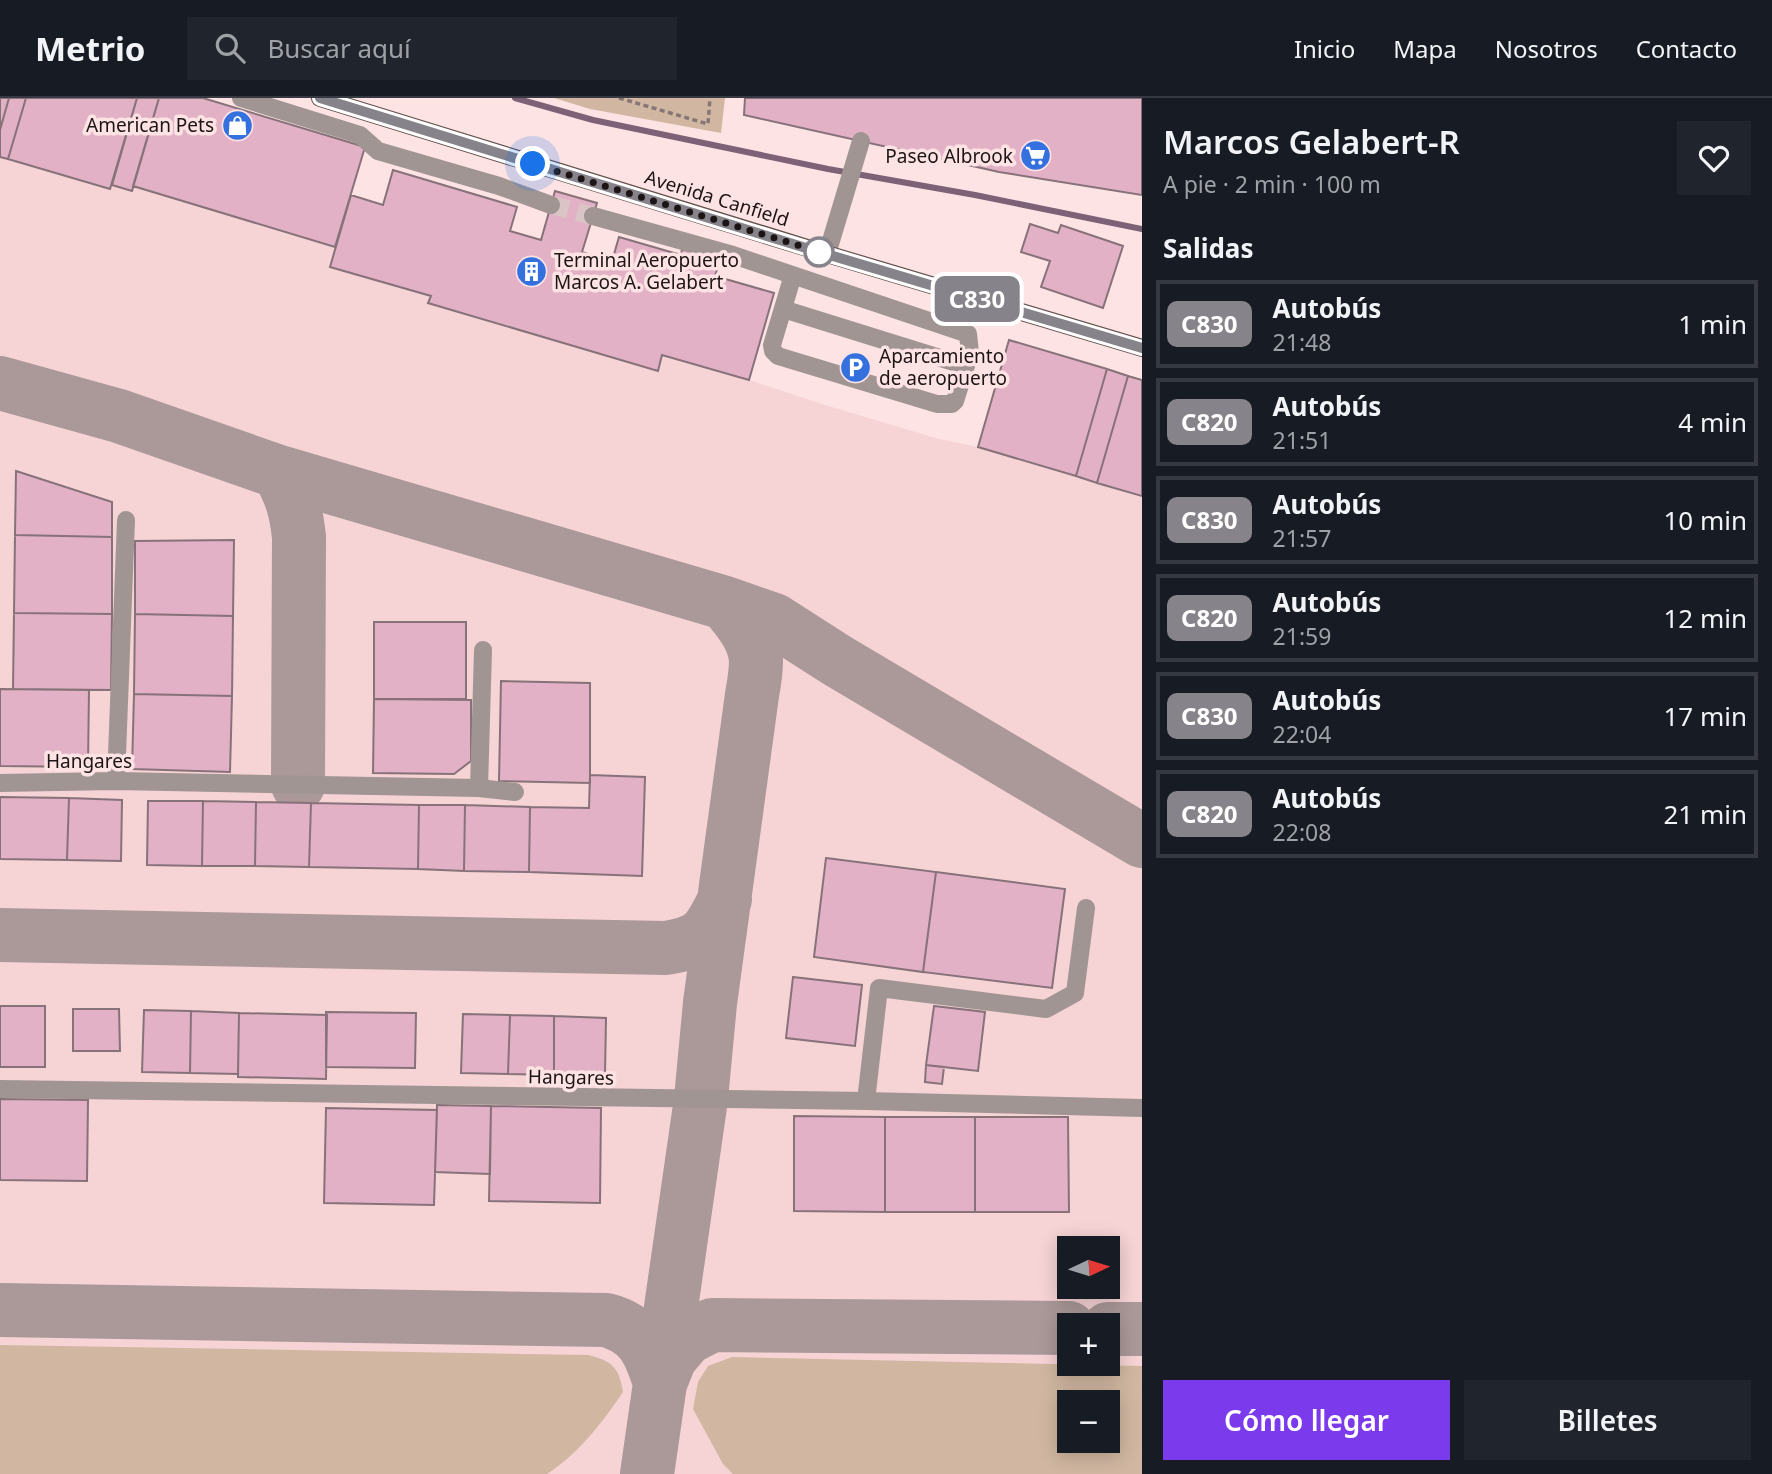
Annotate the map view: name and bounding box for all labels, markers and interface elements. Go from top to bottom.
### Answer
search box [187,17,677,80]
text: Metrio [35,26,145,71]
icon: search [211,29,249,67]
text: Buscar aquí [267,30,411,66]
text: Inicio [1294,32,1355,65]
text: Mapa [1393,32,1457,65]
text: Nosotros [1495,32,1598,65]
text: Contacto [1636,32,1737,65]
shop icon: American Pets [220,108,254,142]
place label: American Pets [86,112,214,138]
text: Marcos Gelabert-R [1163,119,1460,164]
button: heart [1677,121,1751,195]
supermarket icon: Paseo Albrook [1019,139,1053,173]
place label: Paseo Albrook [885,143,1013,169]
your location [515,146,550,181]
street label: Avenida Canfield [642,164,792,232]
text: A pie · 2 min · 100 m [1163,168,1381,200]
text: Salidas [1163,230,1253,266]
unlabelled marker [804,237,834,267]
place label: Terminal Aeropuerto Marcos A. Gelabert [554,247,739,295]
building icon: Terminal Aeropuerto Marcos A. Gelabert [514,254,548,288]
line badge: C830 [928,276,1026,322]
text: C830 [949,282,1005,315]
text: Autobús [1273,290,1381,326]
text: 1 min [1678,306,1747,342]
text: C830 [1181,307,1238,340]
text: 21:48 [1273,326,1331,358]
place label: Aparcamiento de aeropuerto [879,343,1007,391]
parking icon: Aparcamiento de aeropuerto [839,350,873,384]
text: Autobús [1273,388,1381,424]
text: 4 min [1678,404,1747,440]
text: C820 [1181,405,1238,438]
text: 21:51 [1273,424,1331,456]
text: Autobús [1273,486,1381,522]
text: 10 min [1663,502,1747,538]
text: C830 [1181,503,1238,536]
text: 21:57 [1273,522,1331,554]
text: Autobús [1273,584,1381,620]
text: 12 min [1663,600,1747,636]
text: C820 [1181,601,1238,634]
text: 21:59 [1273,620,1331,652]
text: Autobús [1273,682,1381,718]
text: 17 min [1663,698,1747,734]
text: C830 [1181,699,1238,732]
text: 22:04 [1273,718,1331,750]
street label: Hangares [46,748,132,774]
text: Autobús [1273,780,1381,816]
text: 21 min [1663,796,1747,832]
text: C820 [1181,797,1238,830]
text: 22:08 [1273,816,1331,848]
street label: Hangares [528,1063,614,1091]
north arrow [1057,1236,1120,1298]
map controls [1057,1236,1120,1453]
button: + [1057,1313,1120,1376]
button: Cómo llegar [1163,1380,1450,1460]
button: Billetes [1464,1380,1751,1460]
button: − [1057,1390,1120,1453]

